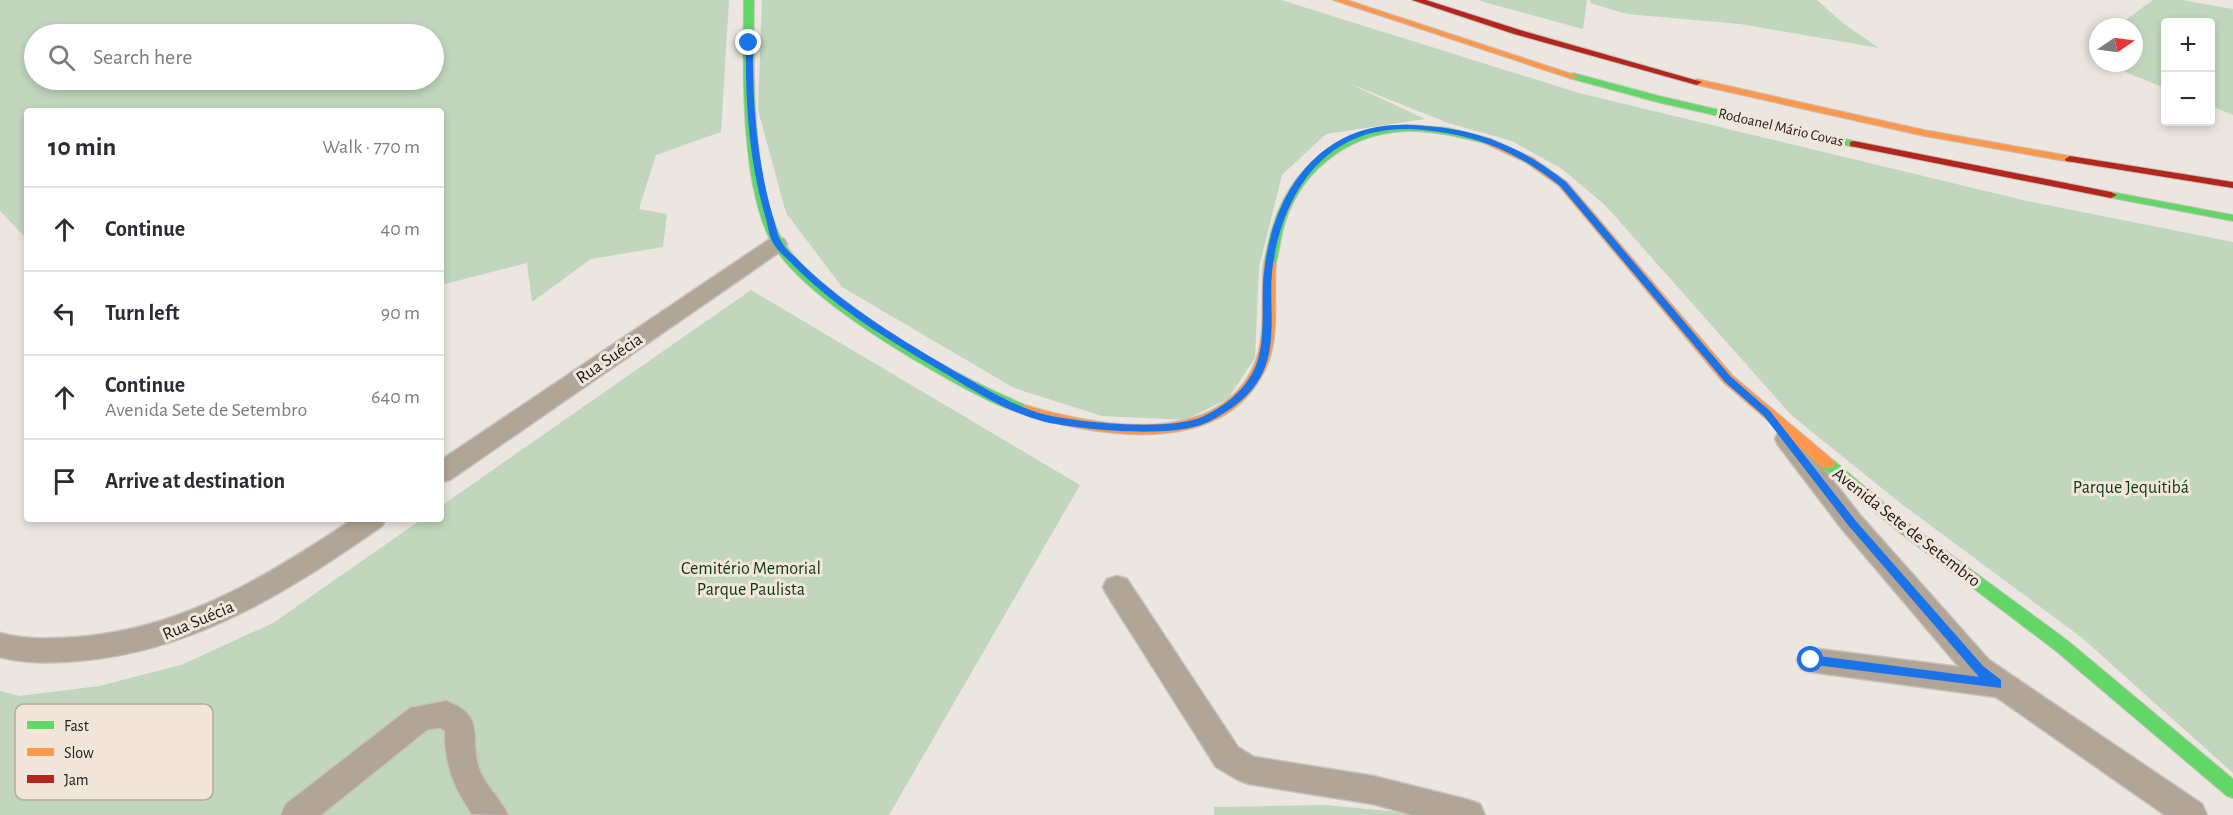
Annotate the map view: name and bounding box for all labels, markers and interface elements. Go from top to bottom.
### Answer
north arrow [2089,18,2143,72]
map controls [2161,18,2215,126]
button: + [2161,18,2215,72]
search box [24,24,444,90]
route end [735,29,761,55]
icon: search [45,41,78,74]
text: Search here [93,46,192,68]
button: − [2161,72,2215,126]
street label: Rodoanel Mário Covas [1717,106,1845,149]
text: 10 min [48,134,116,160]
text: Walk · 770 m [322,137,420,157]
icon: ahead [48,213,81,246]
text: Continue [105,218,185,240]
text: 40 m [381,219,420,239]
icon: left [48,297,81,330]
text: Turn left [105,302,179,324]
text: 90 m [381,303,420,323]
street label: Rua Suécia [573,330,646,387]
text: Continue [105,374,185,396]
icon: ahead [48,381,81,414]
text: 640 m [371,387,420,407]
text: Avenida Sete de Setembro [105,400,307,420]
icon: arrive [48,465,81,498]
street label: Avenida Sete de Setembro [1829,465,1984,591]
text: Arrive at destination [105,470,285,492]
park label: Parque Jequitibá [2073,479,2189,497]
park label: Cemitério Memorial Parque Paulista [681,560,821,599]
street label: Rua Suécia [160,598,237,644]
route start [1797,646,1823,672]
legend [15,704,213,800]
text: Fast [64,718,89,734]
text: Slow [64,745,94,761]
text: Jam [64,772,89,788]

